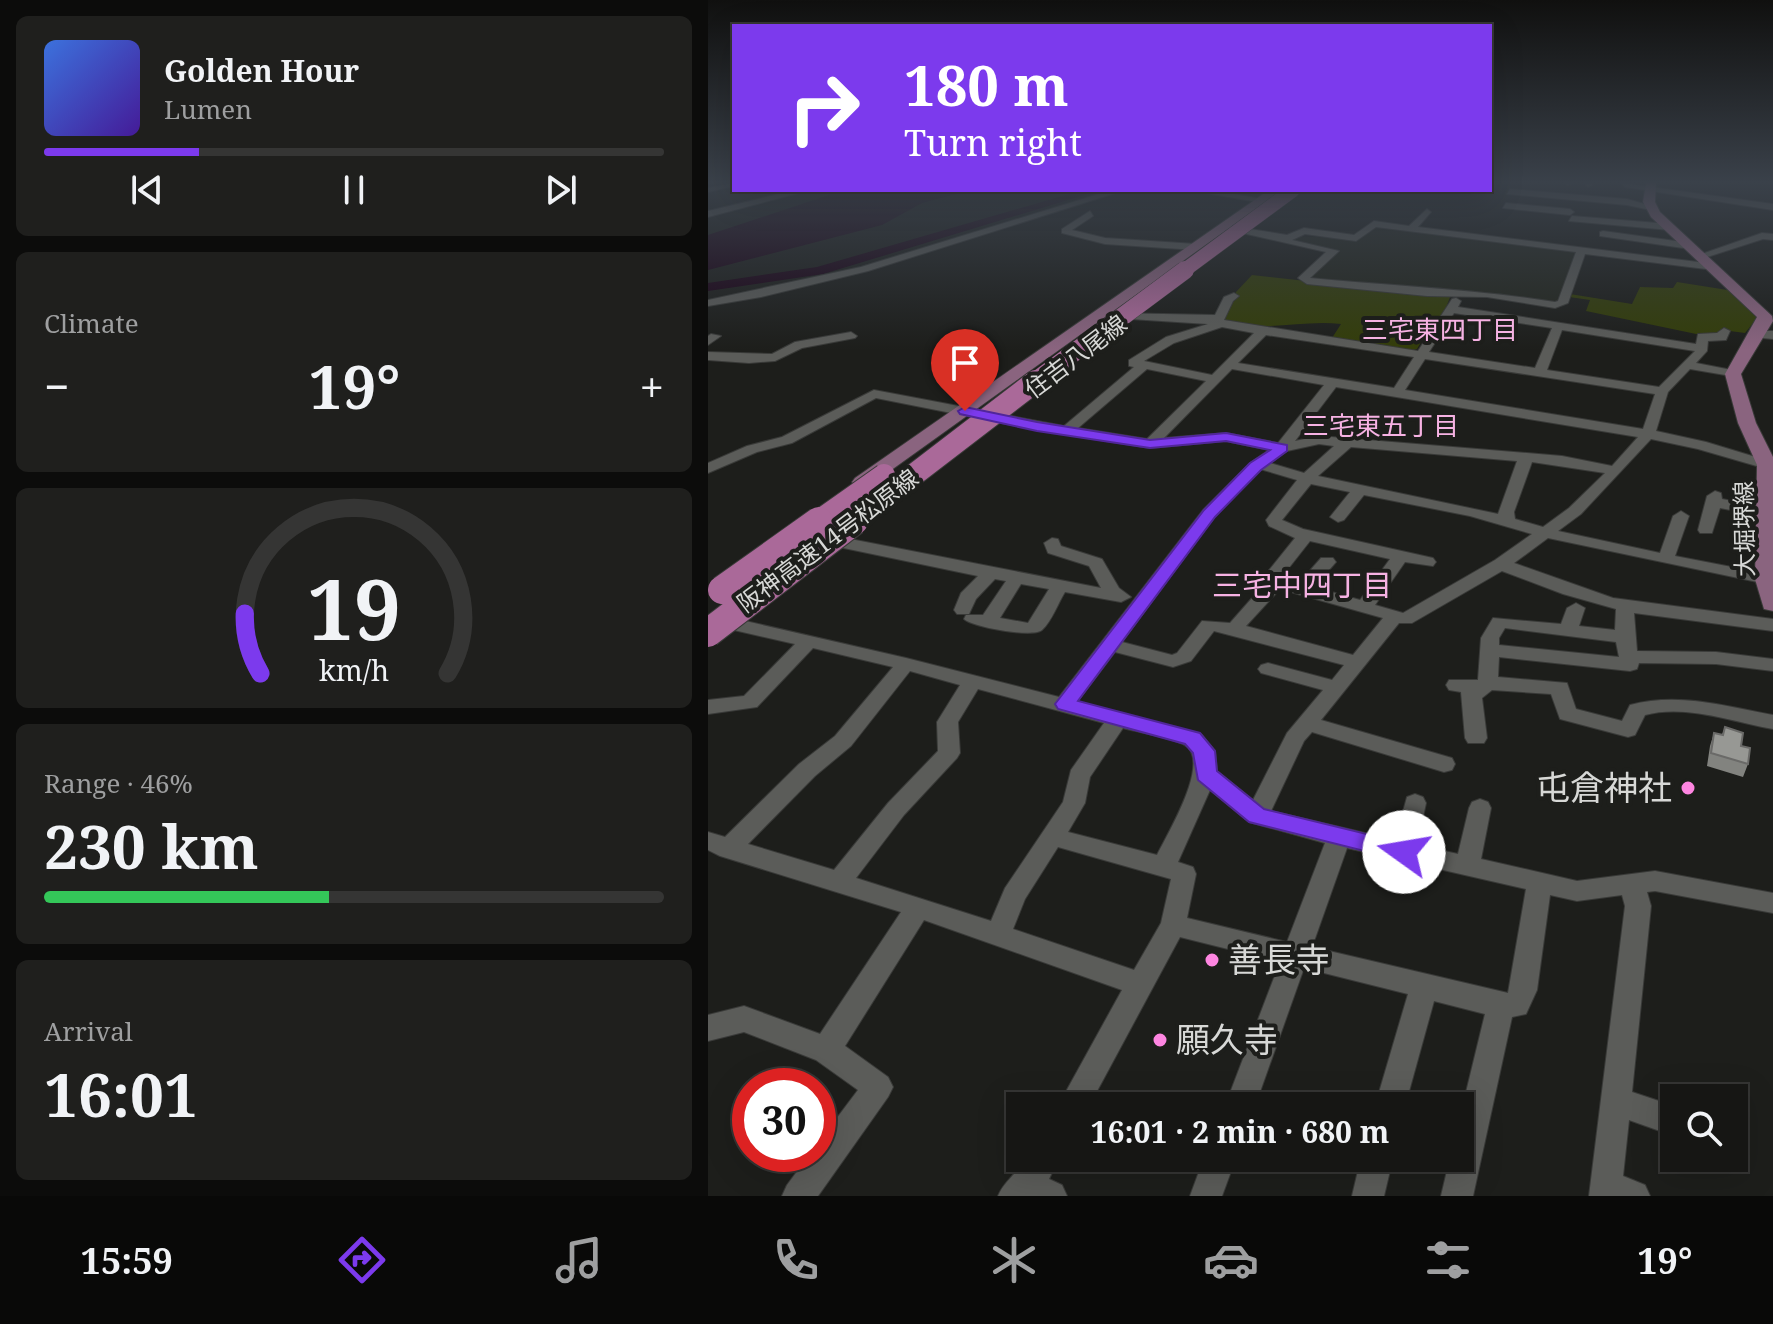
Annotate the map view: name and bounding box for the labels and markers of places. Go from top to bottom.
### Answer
pin [931,329,999,411]
place label: 屯倉神社 [1536,764,1672,810]
marker: 屯倉神社 [1679,779,1697,797]
place label: 善長寺 [1228,936,1330,982]
marker: 善長寺 [1203,951,1221,969]
place label: 願久寺 [1176,1016,1278,1062]
marker: 願久寺 [1151,1031,1169,1049]

